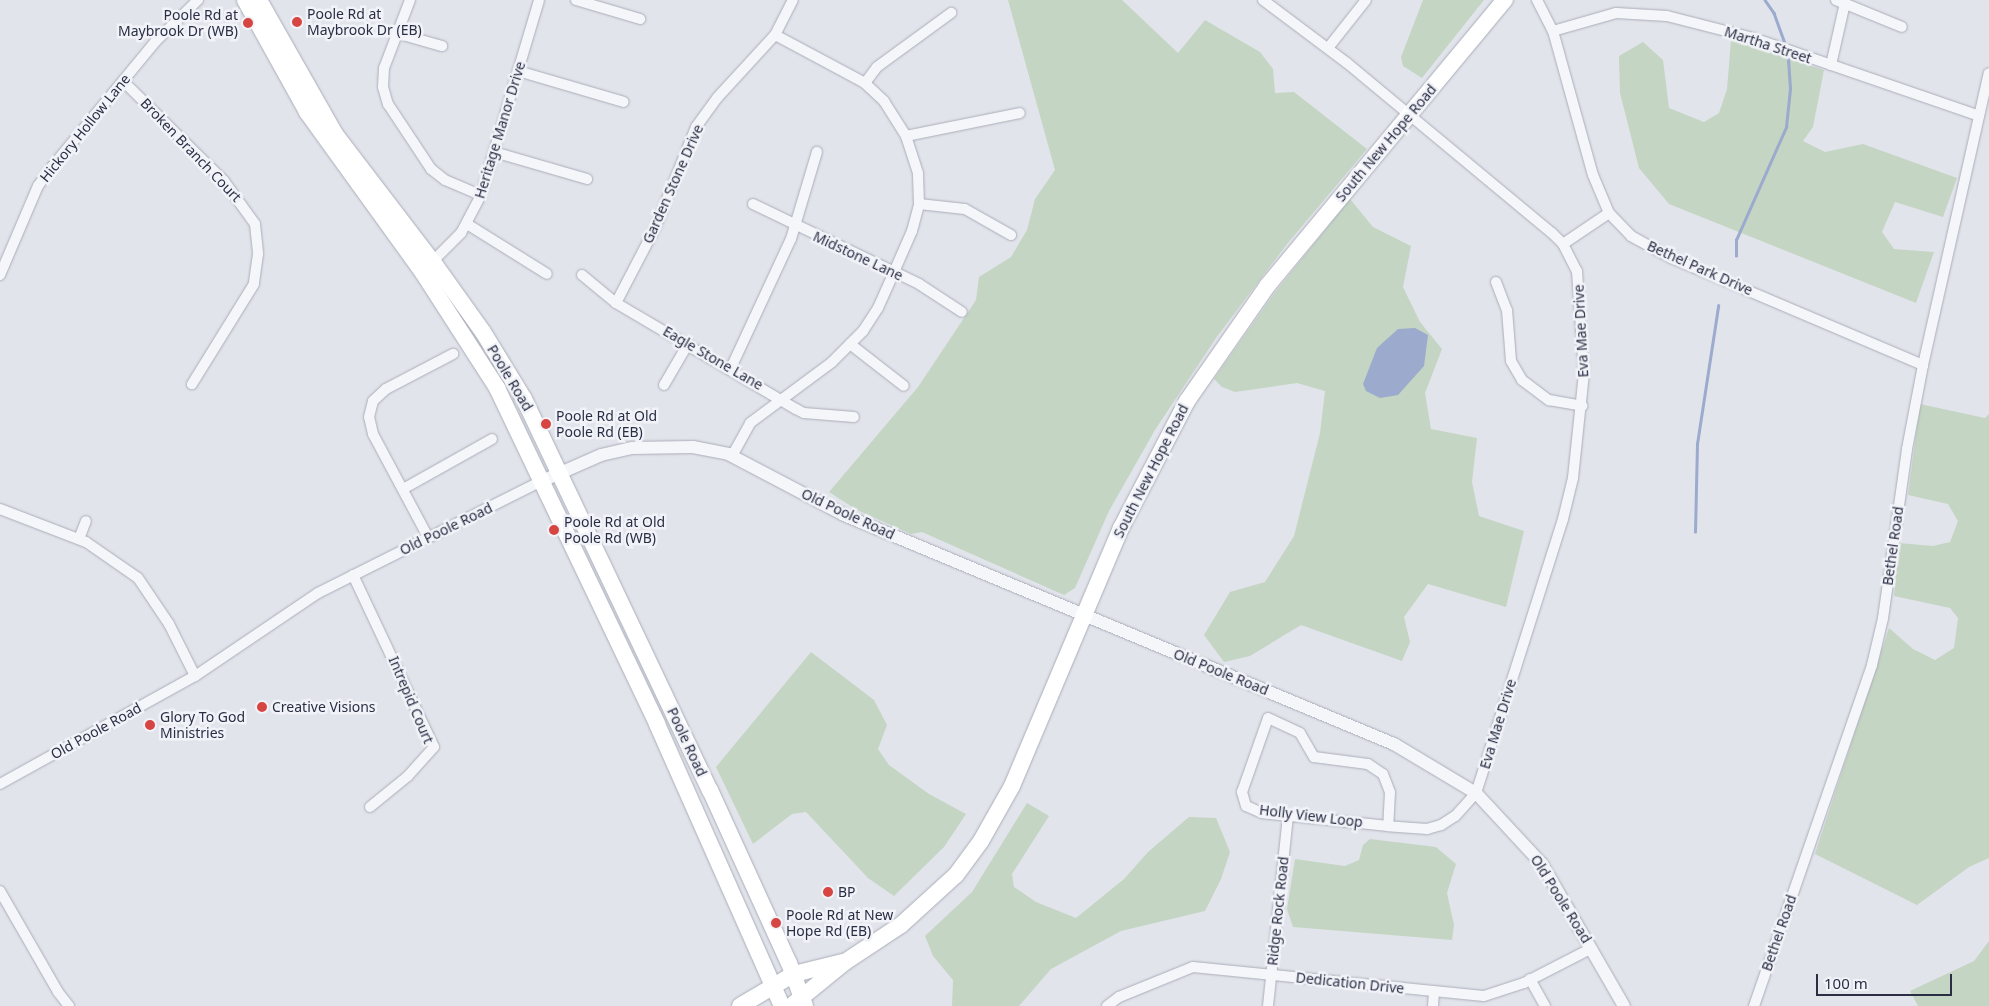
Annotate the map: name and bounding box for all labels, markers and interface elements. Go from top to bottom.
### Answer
place label: Poole Rd at Maybrook Dr (EB) [307,6,422,38]
place label: Poole Rd at Maybrook Dr (WB) [118,7,238,40]
marker: Poole Rd at Maybrook Dr (EB) [291,16,303,28]
marker: Poole Rd at Maybrook Dr (WB) [242,17,254,29]
street label: Martha Street [1722,23,1814,67]
street label: Heritage Manor Drive [471,59,529,201]
street label: Hickory Hollow Lane [36,71,134,185]
street label: South New Hope Road [1332,81,1440,205]
street label: Broken Branch Court [137,95,245,205]
street label: Garden Stone Drive [639,122,707,246]
street label: Midstone Lane [810,228,906,284]
street label: Bethel Park Drive [1645,237,1755,299]
street label: Eva Mae Drive [1570,284,1592,378]
street label: Eagle Stone Lane [660,323,766,393]
street label: Poole Road [484,342,536,414]
street label: South New Hope Road [1110,401,1192,541]
place label: Poole Rd at Old Poole Rd (EB) [556,408,657,441]
marker: Poole Rd at Old Poole Rd (EB) [540,418,552,430]
street label: Old Poole Road [799,485,897,543]
street label: Old Poole Road [397,499,495,559]
street label: Bethel Road [1879,505,1907,587]
place label: Poole Rd at Old Poole Rd (WB) [564,514,665,546]
marker: Poole Rd at Old Poole Rd (WB) [548,524,560,536]
street label: Old Poole Road [1171,645,1271,699]
street label: Intrepid Court [385,654,437,746]
street label: Eva Mae Drive [1476,677,1520,771]
street label: Old Poole Road [48,699,144,763]
place label: Creative Visions [272,699,376,715]
marker: Creative Visions [256,701,268,713]
street label: Poole Road [664,705,710,779]
place label: Glory To God Ministries [160,709,245,742]
marker: Glory To God Ministries [144,719,156,731]
street label: Holly View Loop [1258,801,1364,831]
street label: Old Poole Road [1527,852,1595,946]
street label: Ridge Rock Road [1264,856,1292,966]
place label: BP [838,884,856,900]
marker: BP [822,886,834,898]
street label: Bethel Road [1758,893,1800,973]
place label: Poole Rd at New Hope Rd (EB) [786,907,893,940]
marker: Poole Rd at New Hope Rd (EB) [770,917,782,929]
scale bar [1819,964,1955,996]
street label: Dedication Drive [1295,969,1405,997]
text: 100 m [1824,973,1868,993]

